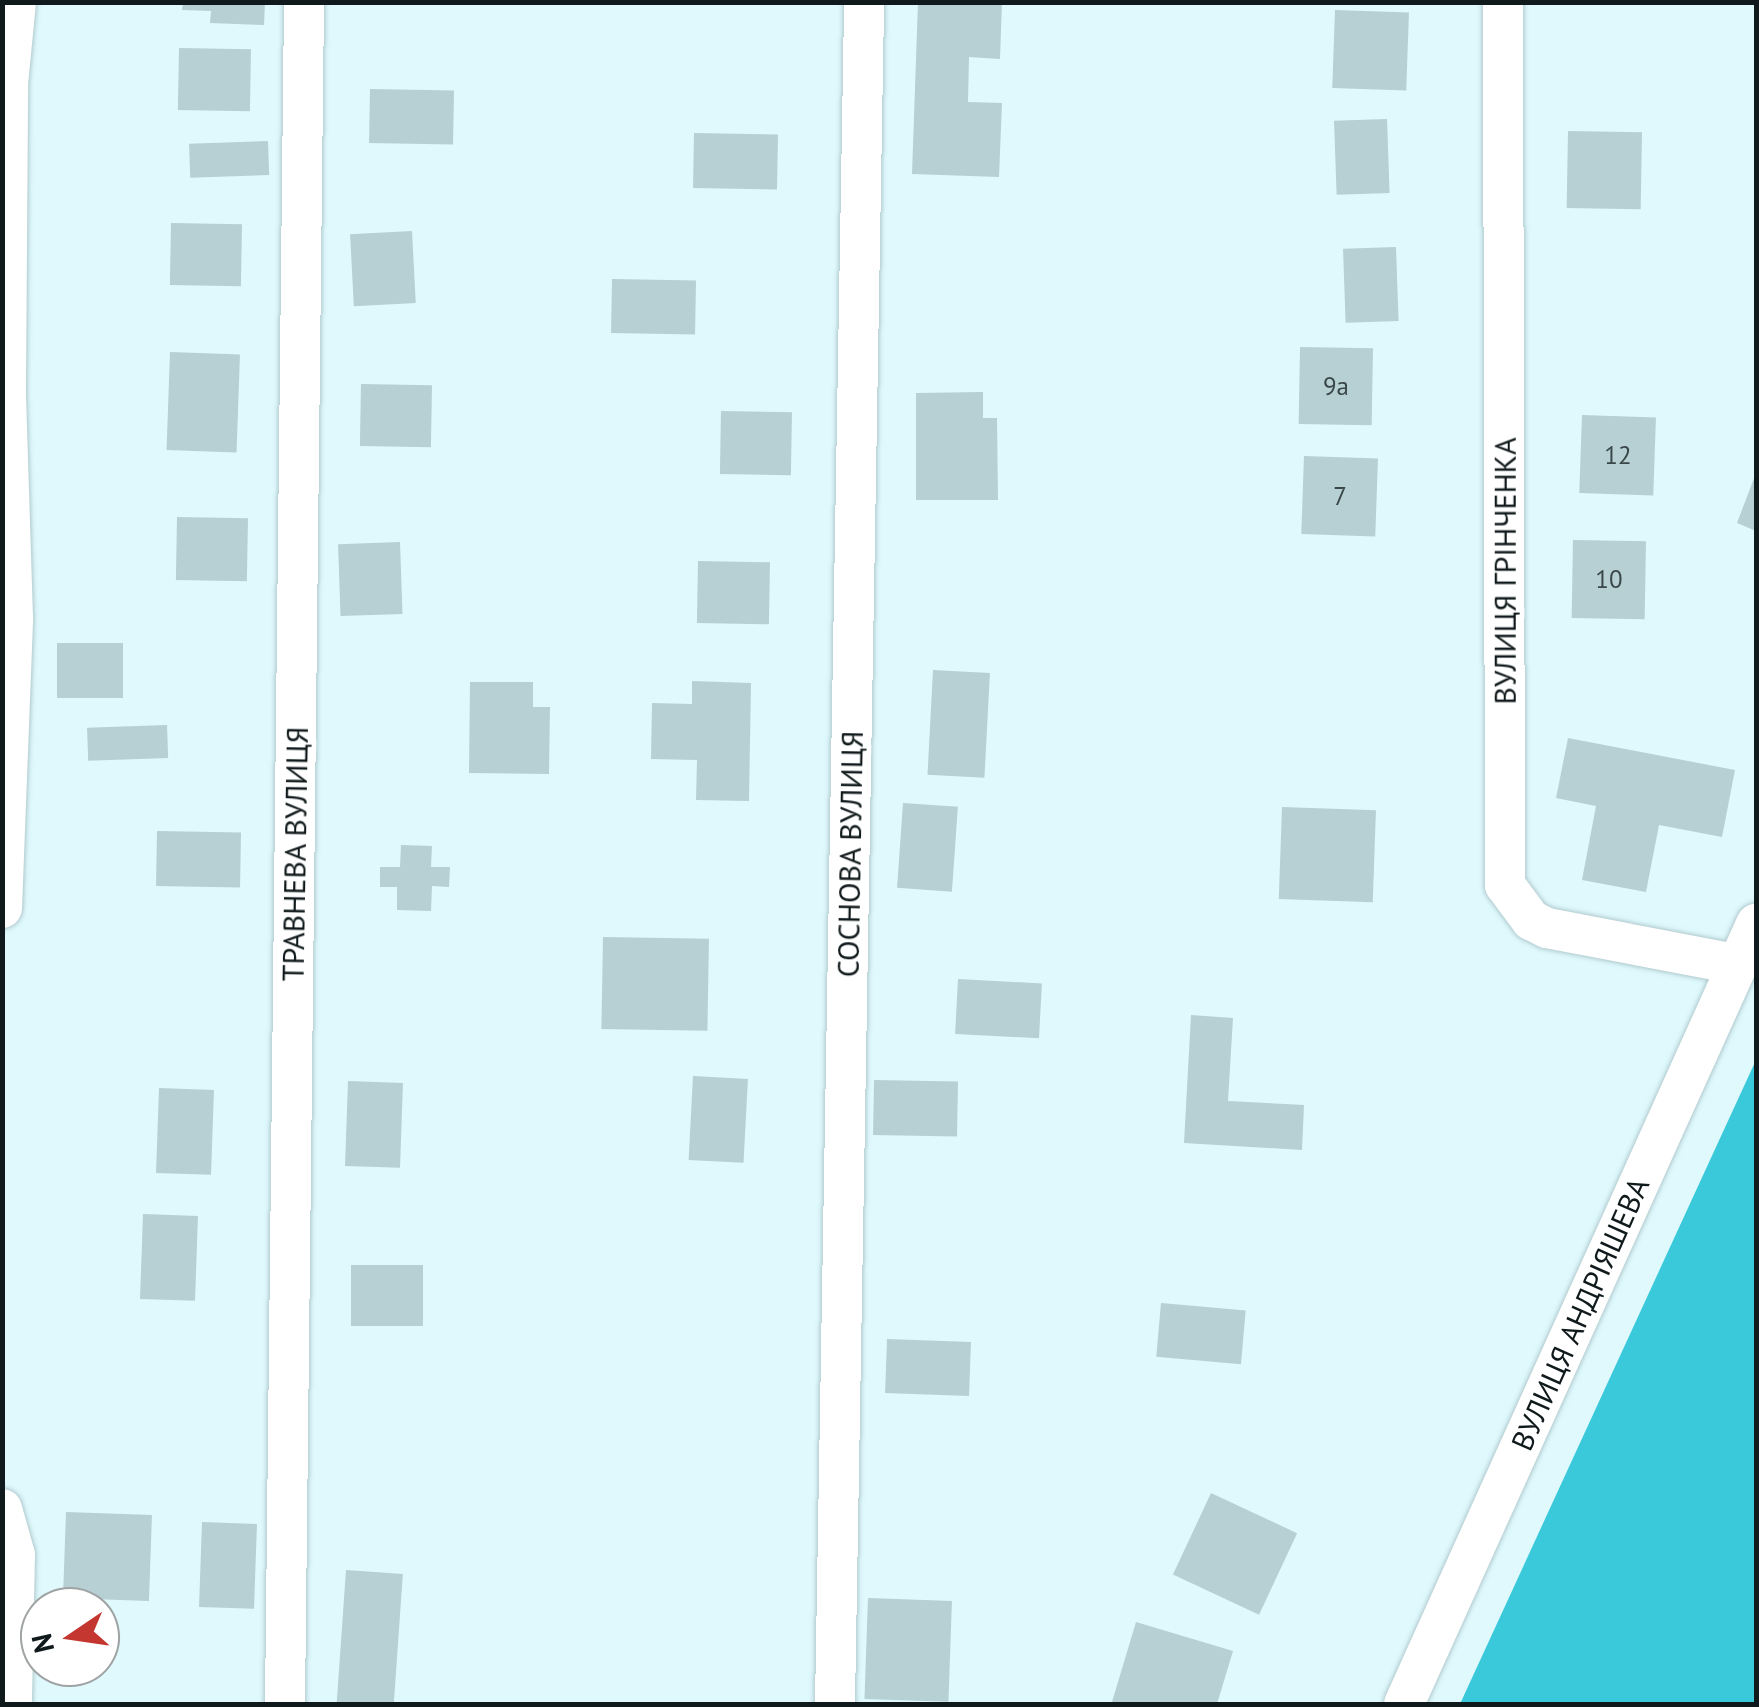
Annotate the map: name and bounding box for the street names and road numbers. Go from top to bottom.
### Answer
street label: ВУЛИЦЯ ГРІНЧЕНКА [1487,437,1523,705]
street label: ТРАВНЕВА ВУЛИЦЯ [275,726,315,982]
street label: СОСНОВА ВУЛИЦЯ [830,730,870,978]
street label: ВУЛИЦЯ АНДРІЯШЕВА [1503,1172,1657,1456]

